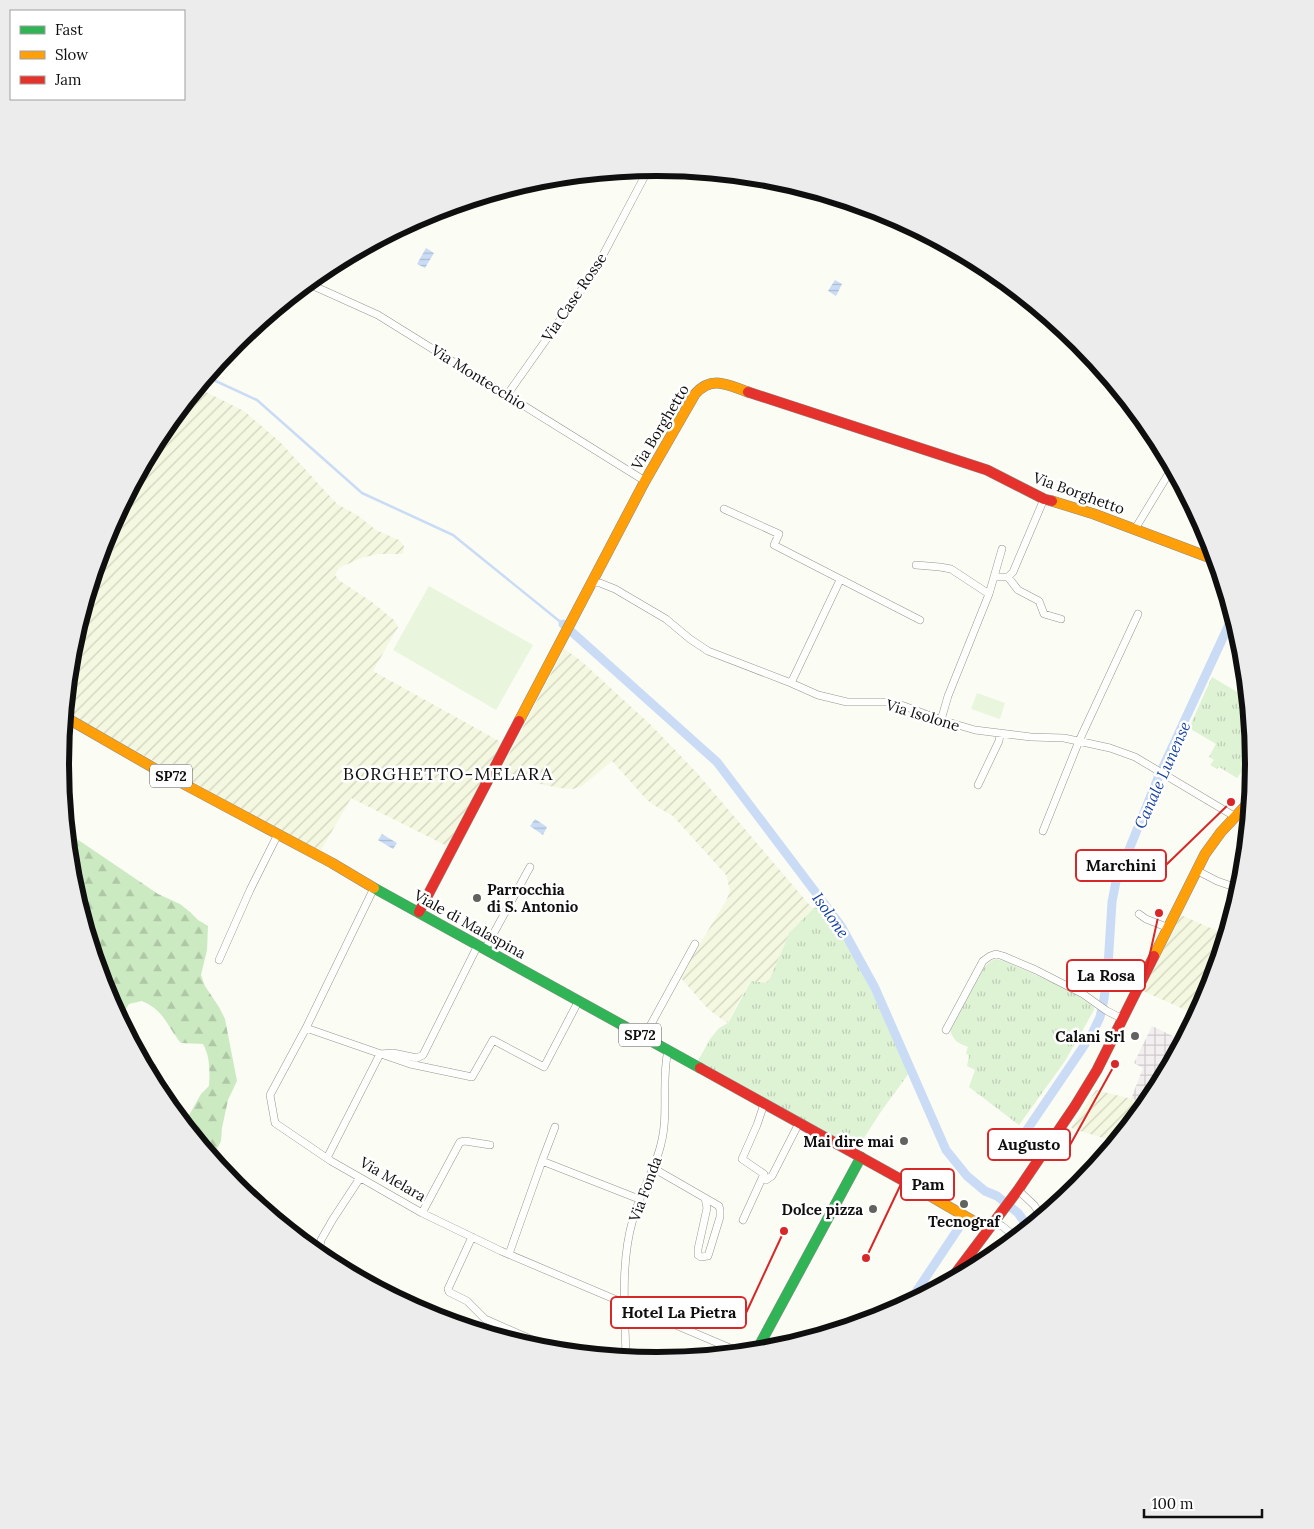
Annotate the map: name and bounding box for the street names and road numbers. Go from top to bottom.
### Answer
street label: Via Case Rosse [537,249,611,346]
street label: Via Montecchio [427,340,530,414]
street label: Via Borghetto [627,381,693,474]
street label: Via Borghetto [1030,467,1128,518]
street label: Via Isolone [883,694,962,735]
road number: SP72 [150,764,192,788]
street label: Viale di Malaspina [410,885,530,963]
road number: SP72 [619,1024,661,1046]
street label: Via Melara [356,1152,430,1206]
street label: Via Fonda [624,1154,666,1225]

